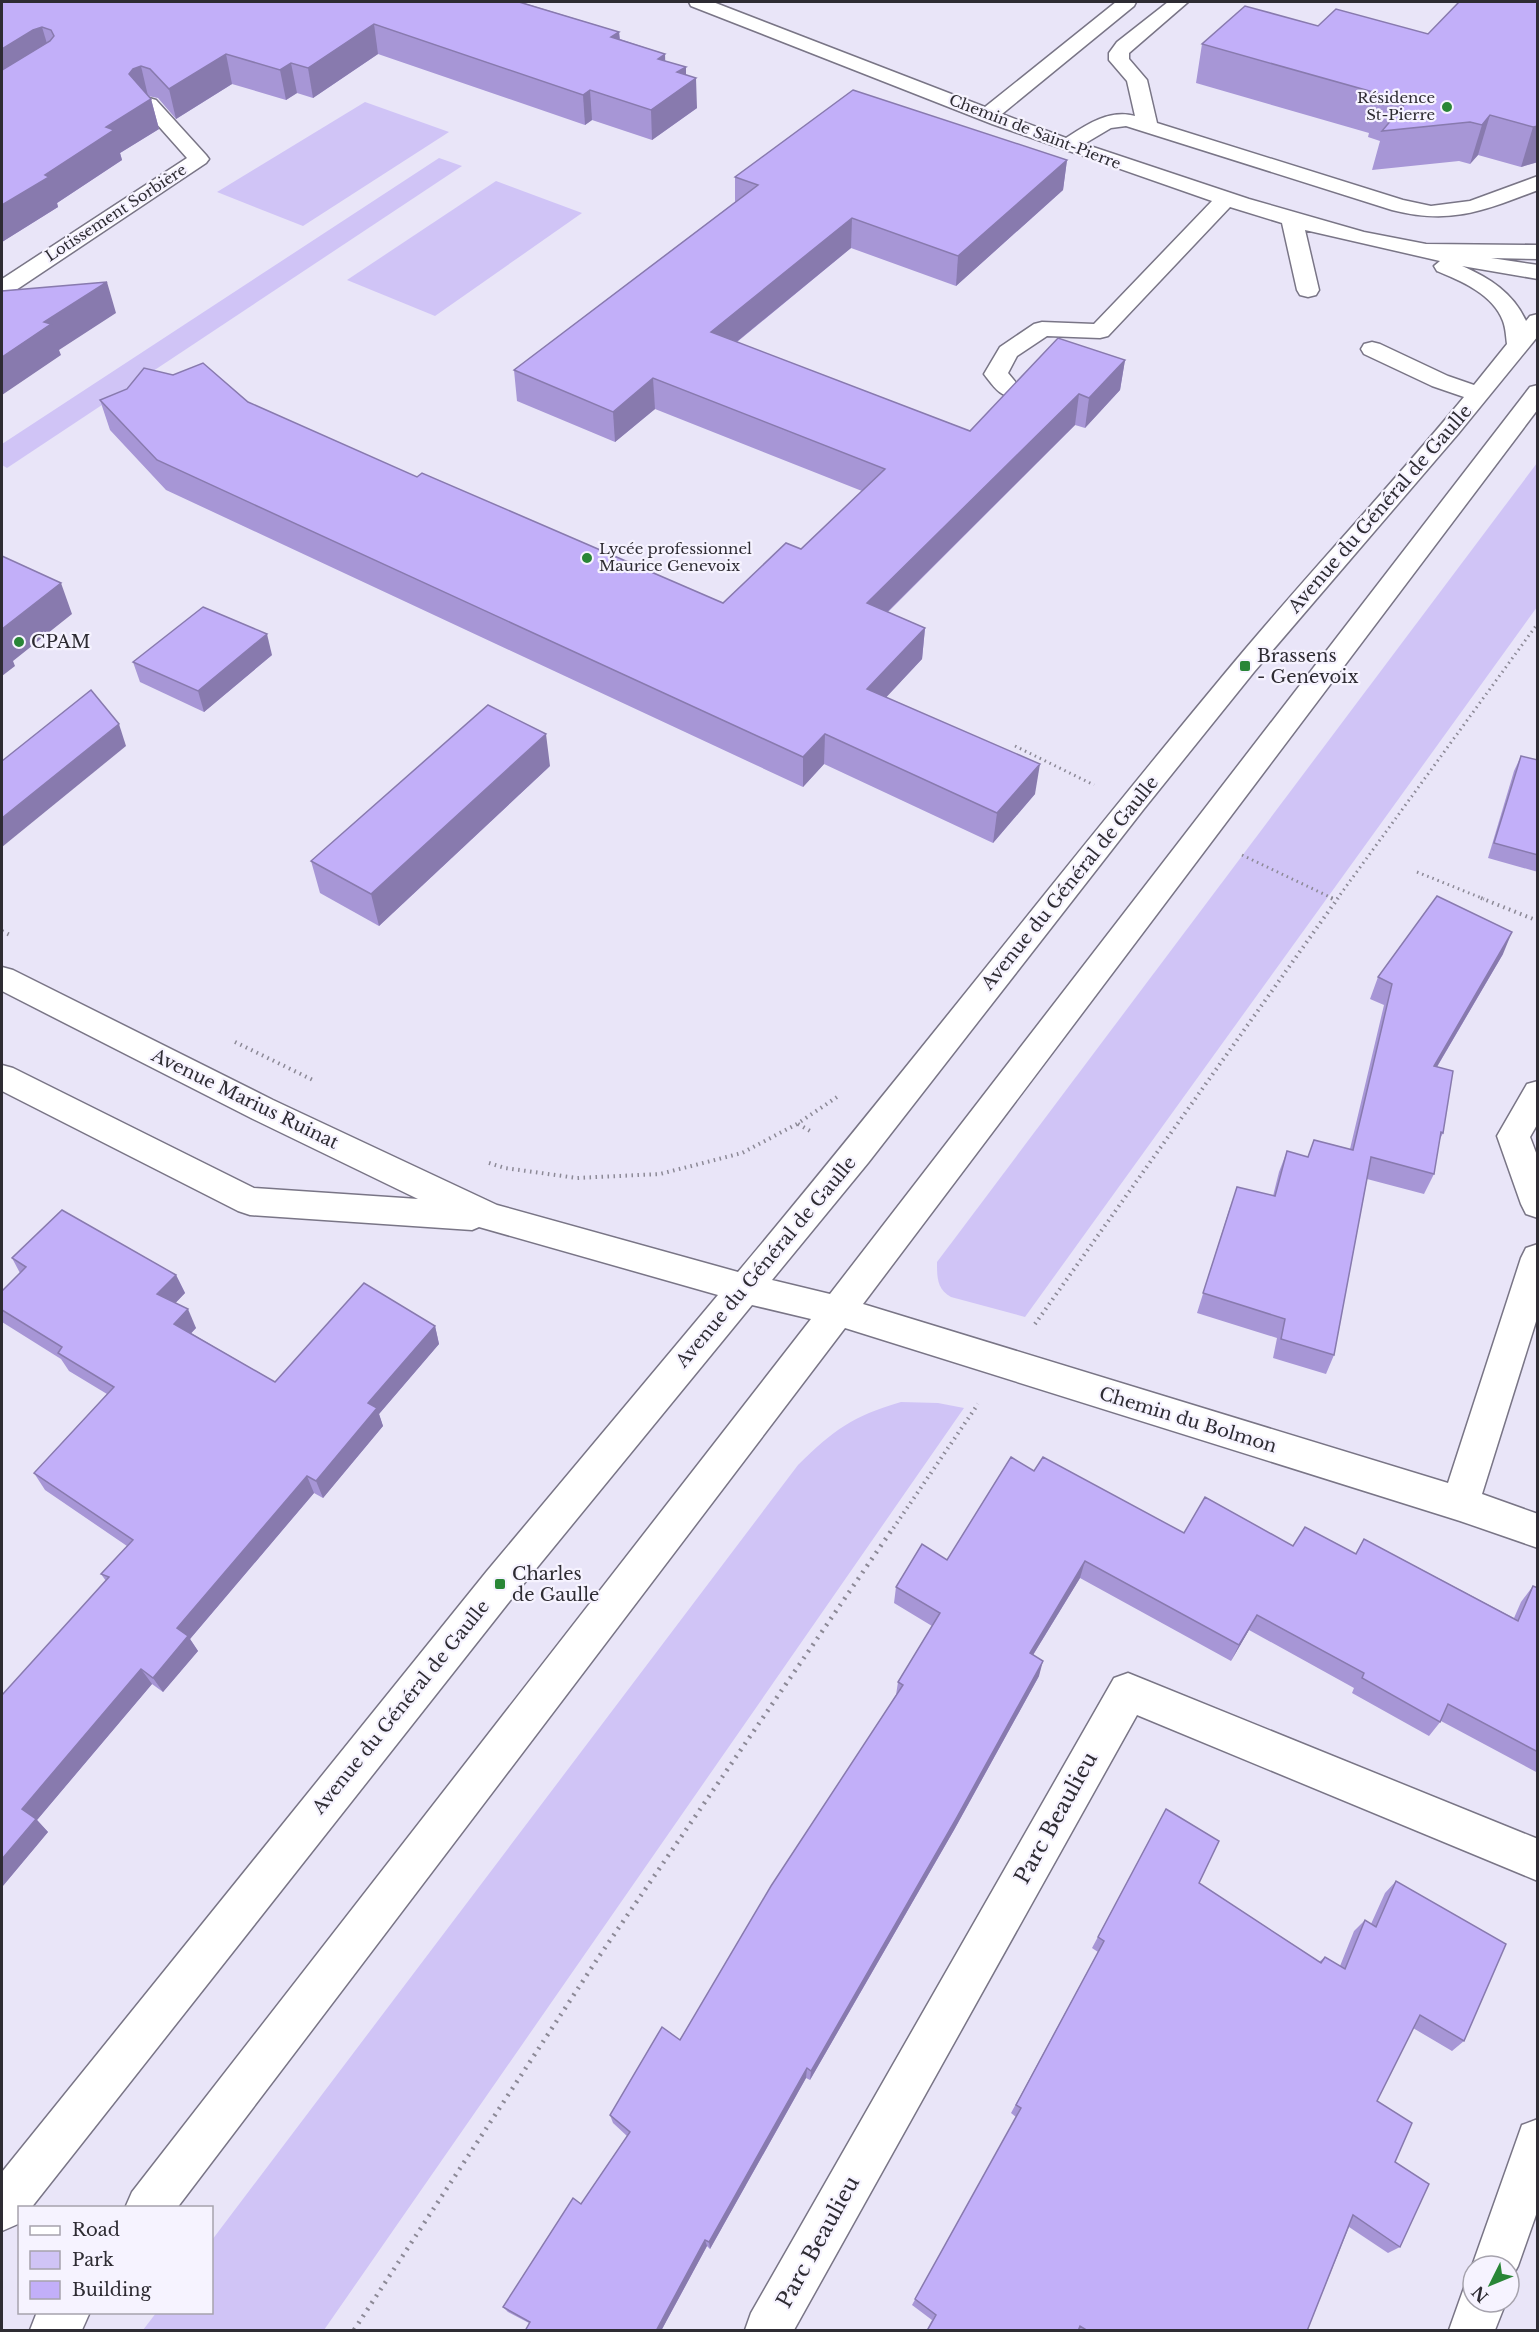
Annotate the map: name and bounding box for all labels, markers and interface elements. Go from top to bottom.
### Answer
place label: Résidence St-Pierre [1357,88,1435,124]
street label: Chemin de Saint-Pierre [947,90,1124,173]
marker: Résidence St-Pierre [1440,100,1454,114]
street label: Lotissement Sorbière [42,160,190,265]
street label: Avenue du Général de Gaulle [1283,400,1476,618]
place label: Lycée professionnel Maurice Genevoix [599,539,752,575]
marker: Lycée professionnel Maurice Genevoix [580,551,594,565]
place label: CPAM [31,631,90,653]
marker: CPAM [12,635,26,649]
place label: Brassens - Genevoix [1257,645,1358,688]
marker: Brassens - Genevoix [1238,659,1252,673]
street label: Avenue du Général de Gaulle [976,772,1163,995]
street label: Avenue Marius Ruinat [147,1044,342,1154]
street label: Avenue du Général de Gaulle [671,1152,861,1373]
street label: Chemin du Bolmon [1097,1383,1279,1457]
place label: Charles de Gaulle [512,1563,599,1606]
marker: Charles de Gaulle [493,1577,507,1591]
street label: Avenue du Général de Gaulle [307,1596,494,1819]
street label: Parc Beaulieu [1009,1747,1103,1889]
street label: Parc Beaulieu [771,2171,865,2313]
legend [18,2206,213,2314]
text: Road [72,2219,120,2241]
text: Park [72,2249,114,2271]
north arrow [1461,2254,1521,2314]
text: Building [72,2279,151,2301]
text: N [1468,2282,1492,2307]

